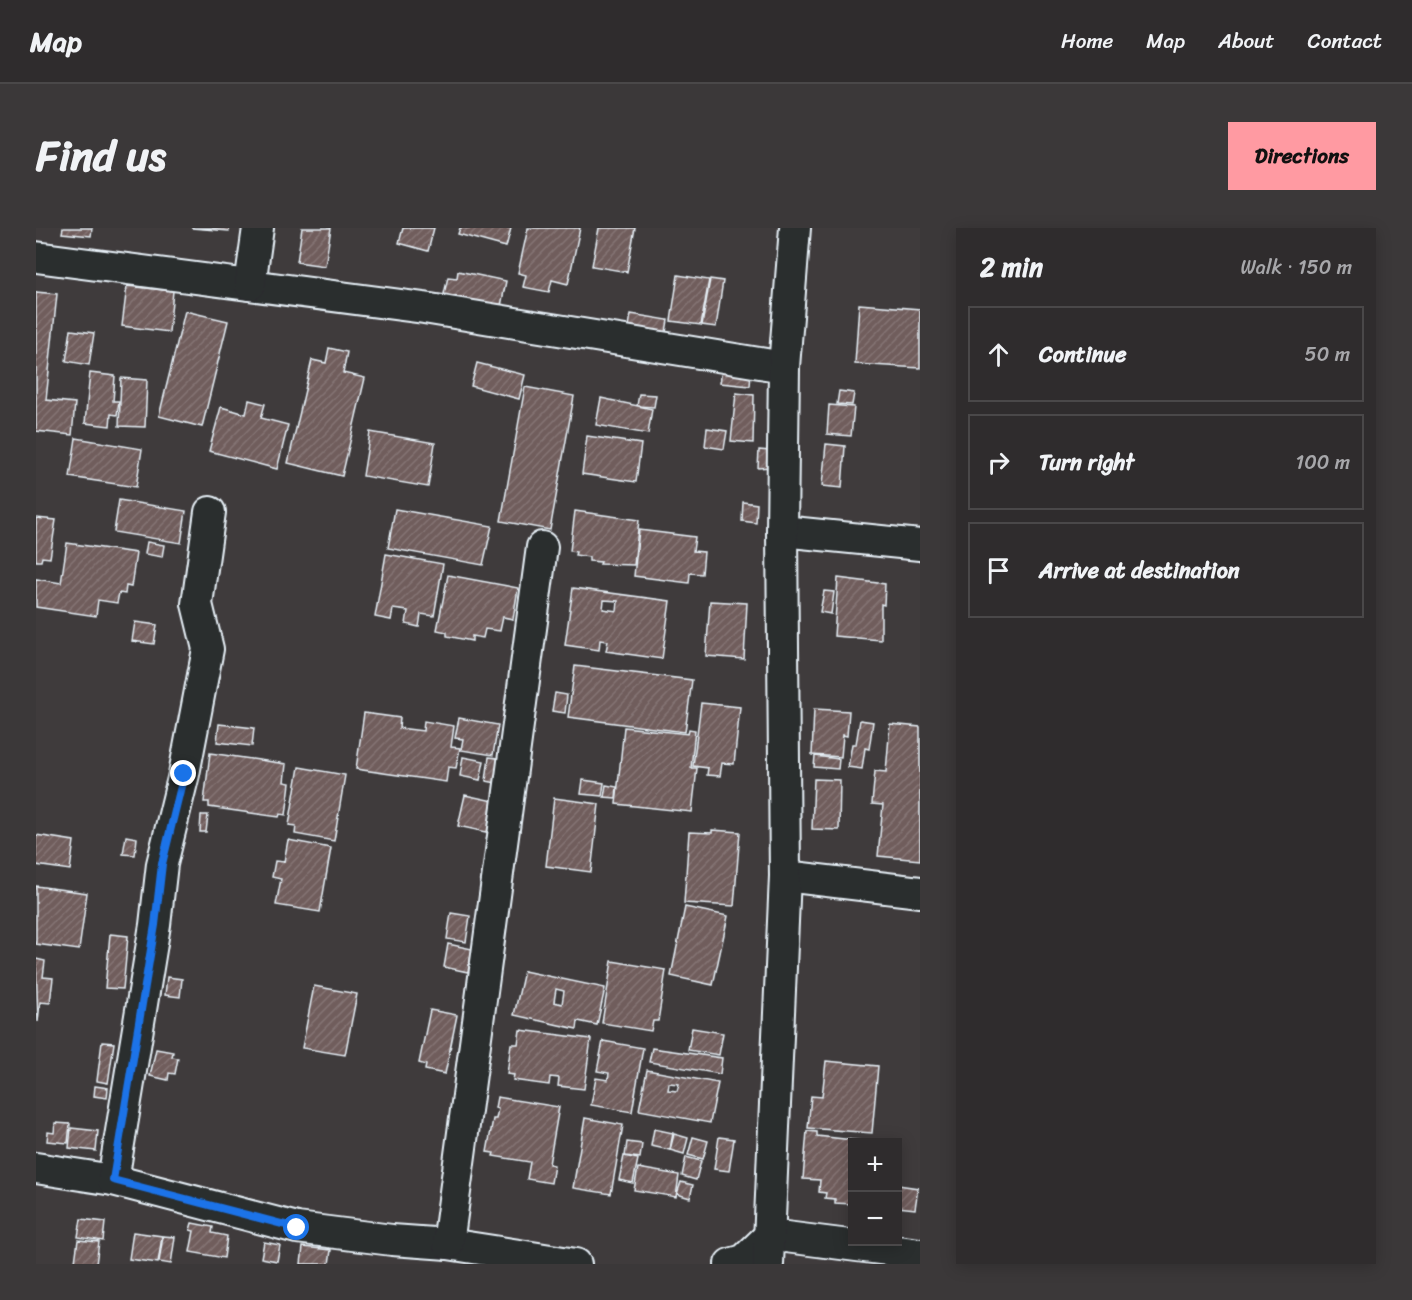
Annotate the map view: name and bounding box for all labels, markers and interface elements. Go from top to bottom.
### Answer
text: Map [30,17,82,66]
text: Home [1061,22,1113,60]
text: Map [1146,22,1185,60]
text: About [1218,22,1275,60]
text: Contact [1308,22,1382,60]
text: Find us [36,119,166,193]
button: Directions [1228,122,1376,190]
text: 2 min [980,244,1043,290]
text: Walk · 150 m [1240,250,1352,285]
text: Continue [1039,335,1127,374]
text: 50 m [1305,337,1350,372]
icon: ahead [982,338,1015,371]
text: Turn right [1039,443,1134,482]
text: 100 m [1296,445,1350,480]
icon: right [982,446,1015,479]
text: Arrive at destination [1039,551,1240,590]
icon: arrive [982,554,1015,587]
route end [170,760,196,786]
map controls [848,1138,902,1246]
button: + [848,1138,902,1192]
button: − [848,1192,902,1246]
route start [283,1214,309,1240]

